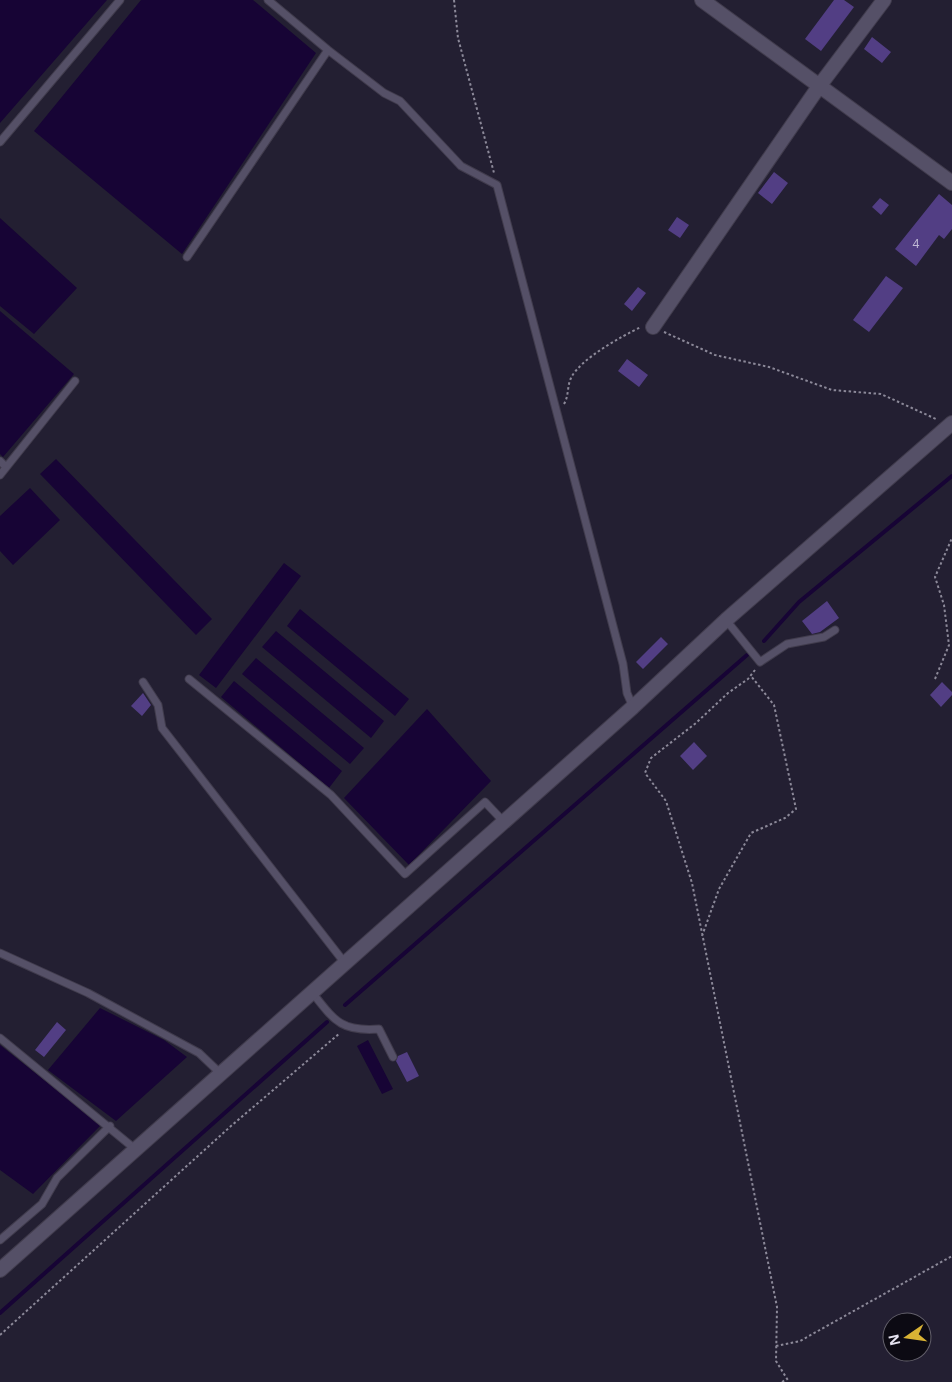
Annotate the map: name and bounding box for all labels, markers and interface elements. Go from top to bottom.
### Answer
house number: 4 [913,235,920,252]
north arrow [882,1312,932,1362]
text: N [883,1332,904,1348]

